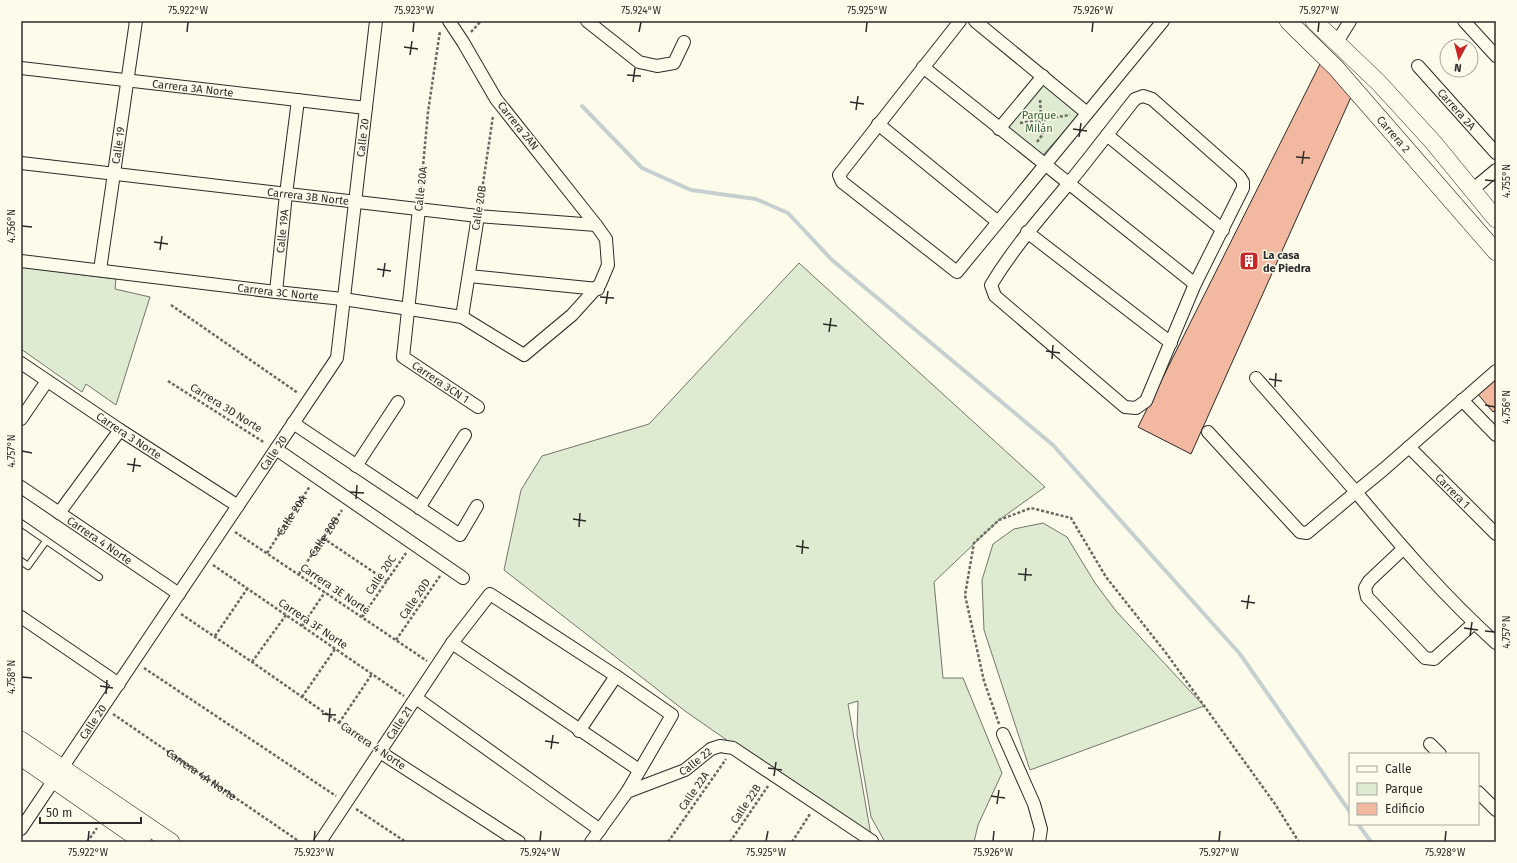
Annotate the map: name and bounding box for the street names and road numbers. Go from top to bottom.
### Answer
street label: Carrera 3A Norte [151,77,234,99]
street label: Carrera 2A [1435,86,1479,133]
street label: Carrera 2AN [495,99,541,153]
street label: Carrera 2 [1374,113,1413,155]
street label: Calle 20 [354,118,371,158]
street label: Calle 19 [109,125,127,165]
street label: Calle 20A [412,165,430,212]
street label: Calle 20B [469,184,489,231]
street label: Carrera 3B Norte [267,185,350,207]
street label: Calle 19A [273,208,291,254]
street label: Carrera 3C Norte [237,281,319,303]
street label: Carrera 3CN 1 [410,358,472,406]
street label: Carrera 3D Norte [188,381,264,435]
street label: Carrera 3 Norte [94,409,164,462]
street label: Calle 20 [257,433,290,473]
street label: Carrera 1 [1433,471,1473,511]
street label: Calle 20A [274,492,309,538]
street label: Carrera 4 Norte [65,514,135,567]
street label: Calle 20B [306,514,342,559]
street label: Calle 20C [363,553,399,597]
street label: Carrera 3E Norte [298,561,372,617]
street label: Calle 20D [397,576,433,622]
street label: Carrera 3F Norte [276,596,350,652]
street label: Calle 20 [77,702,109,742]
street label: Calle 21 [383,704,415,742]
street label: Carrera 4 Norte [338,719,408,773]
street label: Calle 22 [677,745,714,778]
street label: Carrera 4A Norte [164,746,239,803]
street label: Calle 22A [676,769,712,813]
street label: Calle 22B [728,782,764,826]

